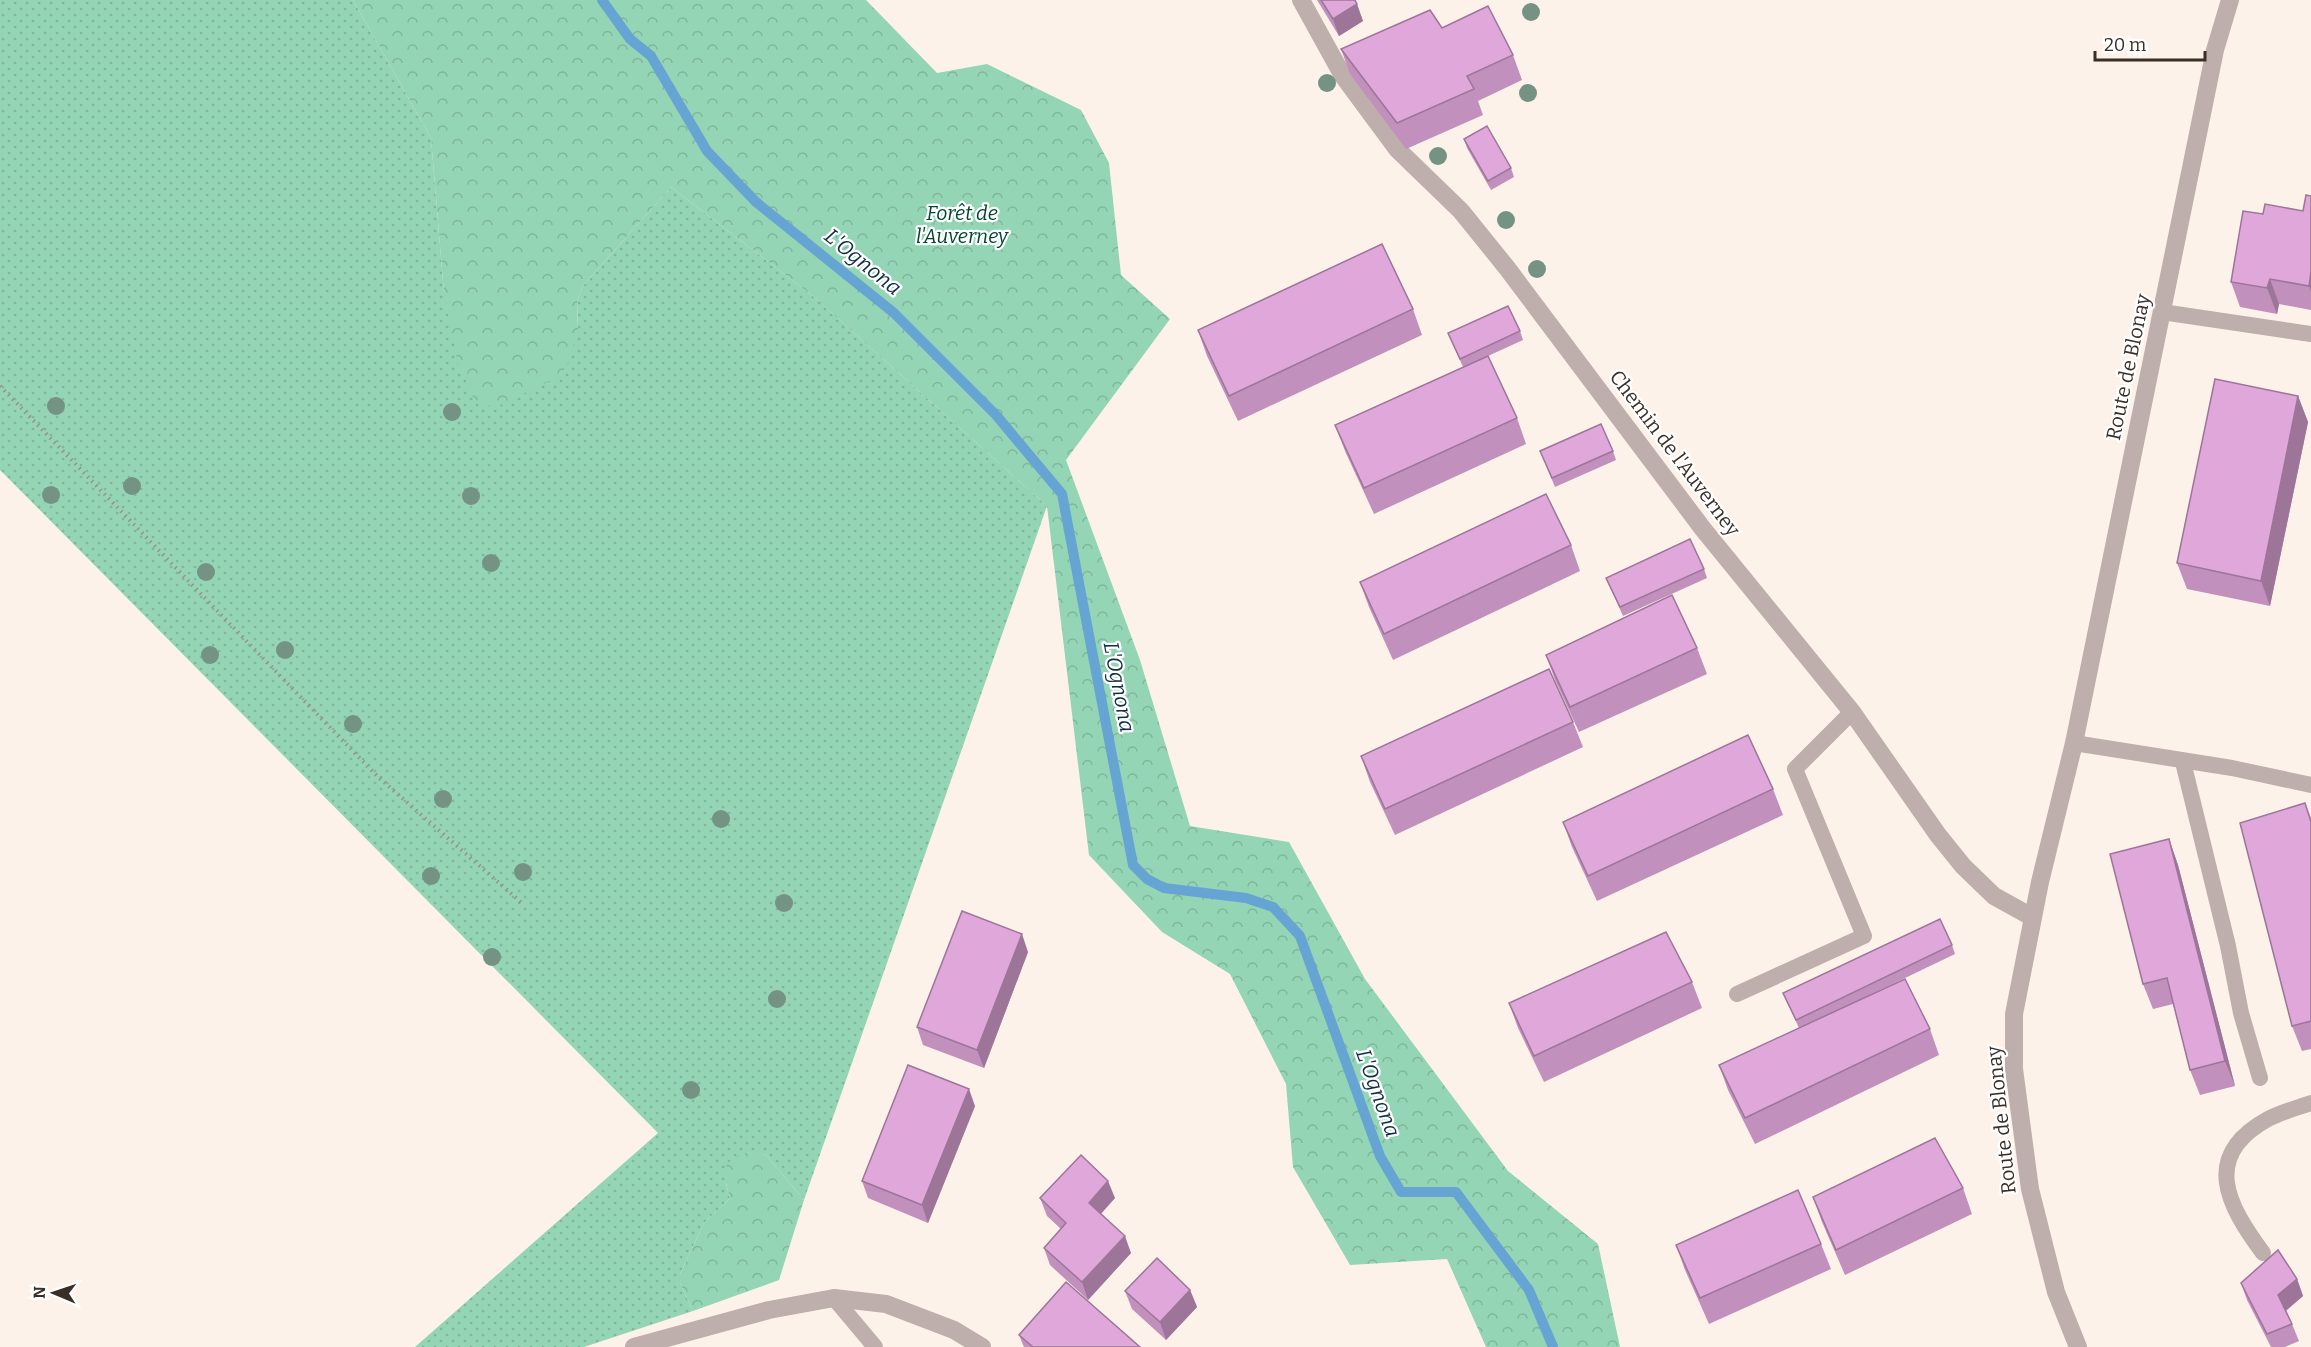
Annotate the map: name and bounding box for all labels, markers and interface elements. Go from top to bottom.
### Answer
scale bar [2095,24,2204,62]
text: 20 m [2104,34,2146,56]
park label: Forêt de l'Auverney [916,201,1010,248]
water label: L'Ognona [819,223,907,301]
street label: Route de Blonay [2101,291,2155,442]
street label: Chemin de l'Auverney [1605,365,1745,541]
water label: L'Ognona [1097,640,1141,734]
street label: Route de Blonay [1981,1044,2021,1195]
water label: L'Ognona [1350,1045,1406,1141]
north arrow [24,1263,84,1323]
text: N [30,1286,49,1299]

